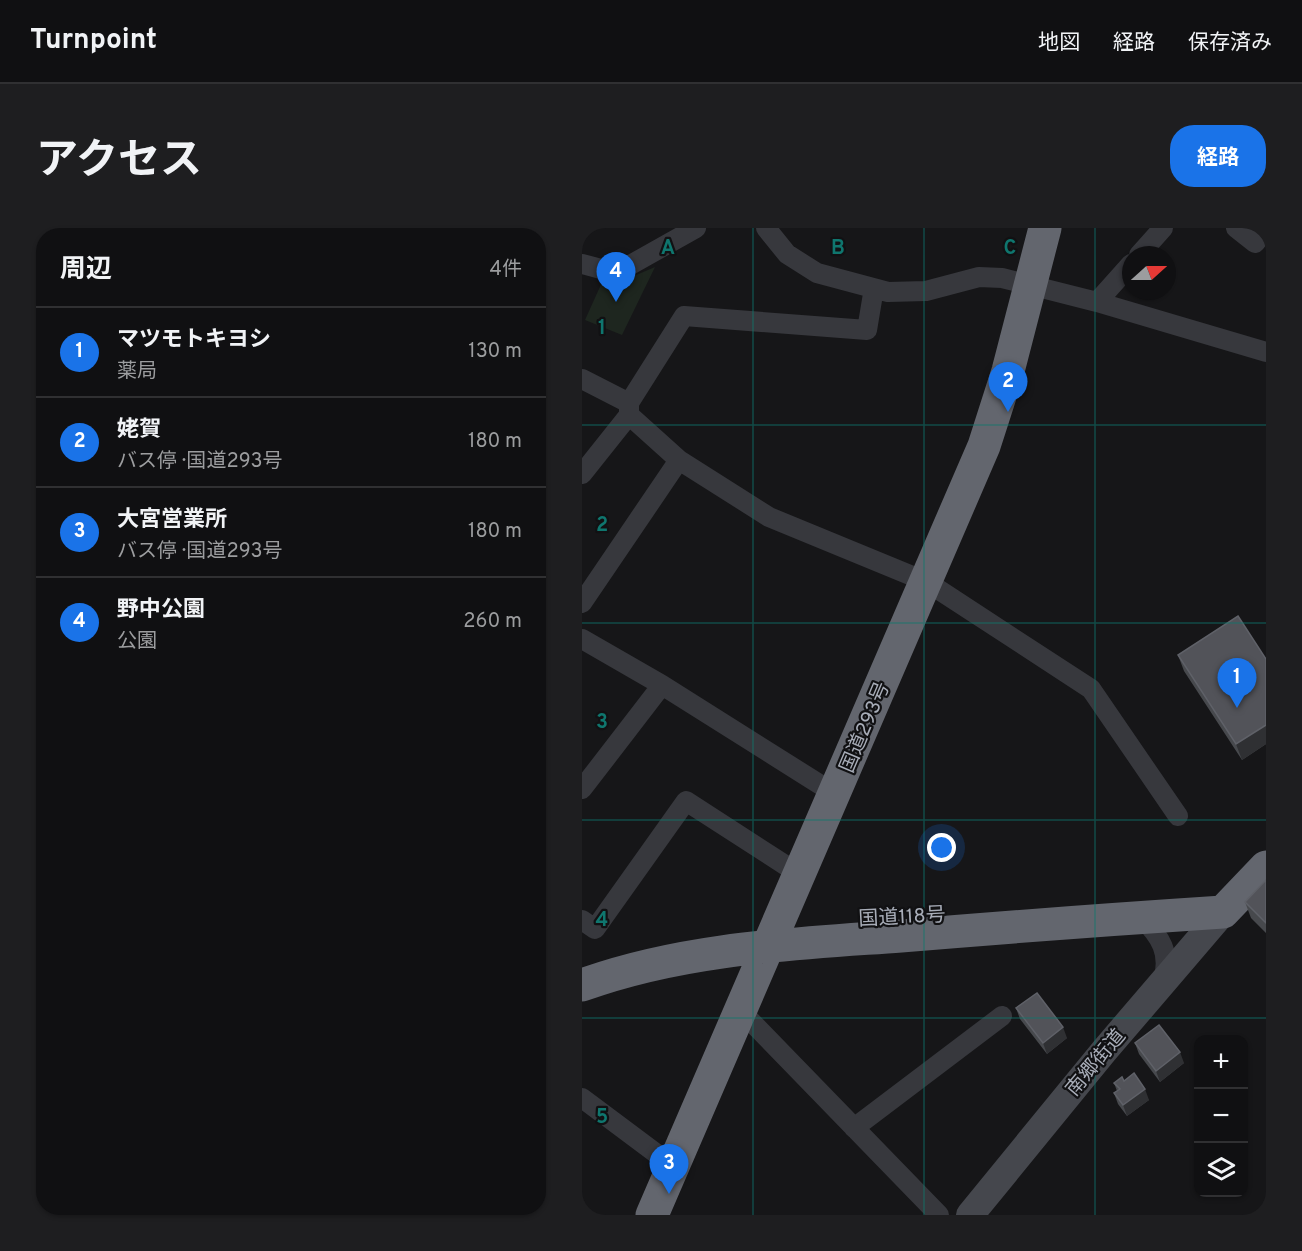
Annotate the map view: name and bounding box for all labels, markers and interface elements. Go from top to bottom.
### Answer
text: Turnpoint [30,23,157,59]
text: 地図 [1038,30,1080,57]
text: 経路 [1113,30,1155,57]
text: 保存済み [1188,30,1272,57]
button: 経路 [1170,125,1266,187]
text: アクセス [36,136,202,189]
text: A [661,236,675,262]
text: B [831,236,845,262]
text: C [1004,236,1016,262]
north arrow [1122,246,1176,300]
pin: 4 [597,253,636,302]
text: 周辺 [60,254,112,287]
text: 4件 [490,257,522,283]
text: 1 [598,316,606,342]
text: マツモトキヨシ [117,327,271,354]
text: 1 [76,339,84,365]
text: 130 m [468,339,522,365]
text: 薬局 [117,359,157,385]
pin: 2 [988,362,1028,412]
text: 姥賀 [117,417,161,444]
text: 2 [73,429,86,455]
text: 180 m [468,429,522,455]
text: バス停 · 国道293号 [117,449,283,475]
text: 大宮営業所 [117,507,227,534]
text: 2 [596,513,608,539]
text: 3 [74,519,86,545]
text: 180 m [468,519,522,545]
text: バス停 · 国道293号 [117,539,283,565]
text: 野中公園 [117,597,205,624]
text: 4 [73,609,86,635]
text: 260 m [463,609,522,635]
text: 公園 [117,629,157,655]
pin: 1 [1218,658,1256,708]
street label: 国道293号 [835,678,897,777]
text: 3 [596,710,608,736]
your location [927,833,956,862]
street label: 国道118号 [858,903,946,933]
text: 4 [596,908,608,934]
street label: 南郷街道 [1061,1024,1132,1102]
map controls [1194,1035,1248,1197]
button: + [1194,1035,1248,1089]
button: − [1194,1089,1248,1143]
text: 5 [596,1105,608,1131]
button: layers [1194,1143,1248,1197]
pin: 3 [650,1144,688,1194]

